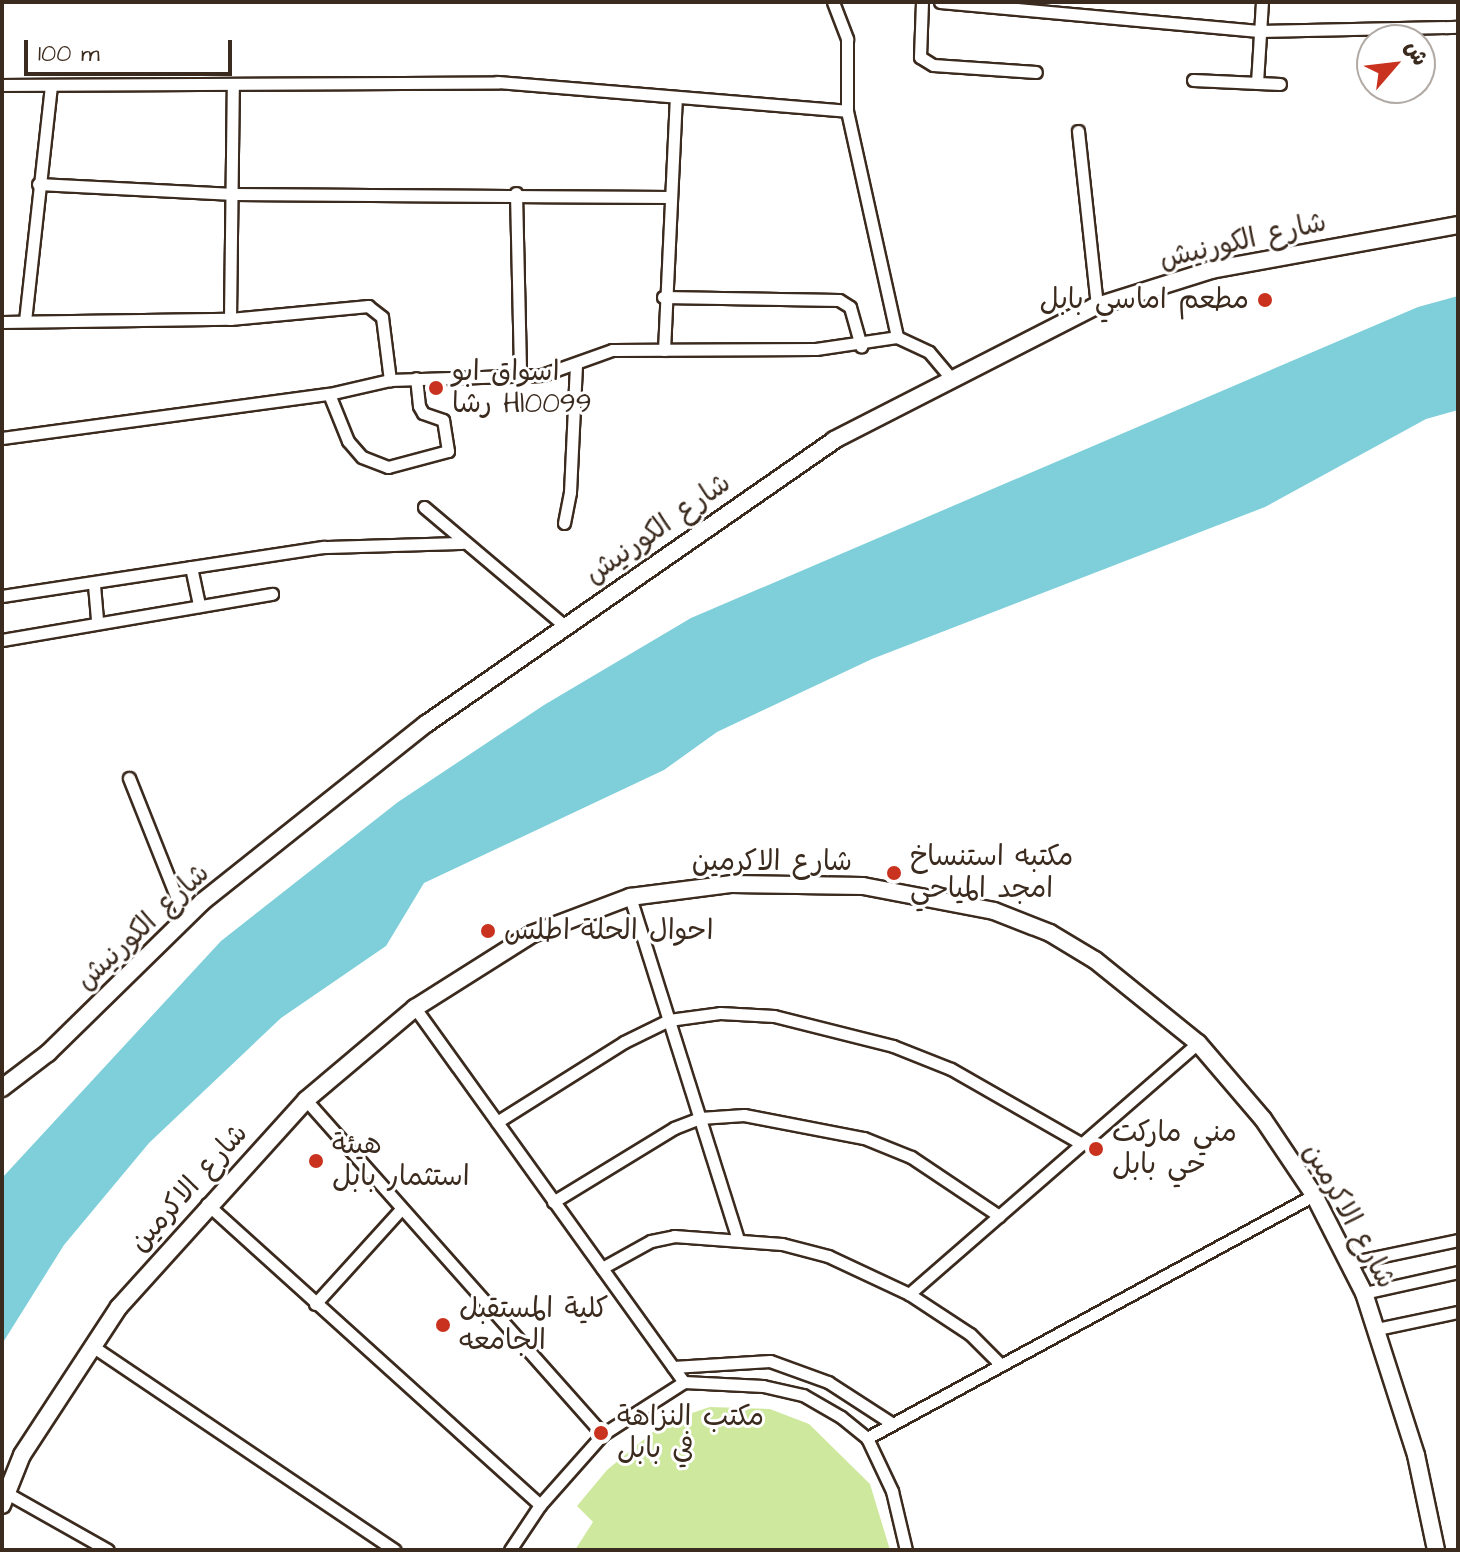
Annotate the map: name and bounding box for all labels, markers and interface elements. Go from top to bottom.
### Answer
scale bar [28,24,236,74]
north arrow [1356,24,1436,104]
text: ش [1396,35,1435,71]
text: 100 m [38,37,100,71]
street label: شارع الكورنيش [1156,205,1330,277]
place label: مطعم اماسي بابل [1039,283,1249,317]
marker: مطعم اماسي بابل [1256,291,1274,309]
place label: اسواق ابو رشا Hl0099 [452,355,592,421]
marker: اسواق ابو رشا Hl0099 [427,379,445,397]
street label: شارع الكورنيش [579,466,737,592]
place label: مكتبه استنساخ امجد المياحي [910,840,1073,906]
street label: شارع الاكرمين [692,845,852,879]
street label: شارع الكورنيش [69,857,217,997]
marker: مكتبه استنساخ امجد المياحي [885,864,903,882]
place label: احوال الحلة اطلس [504,914,713,948]
marker: احوال الحلة اطلس [479,922,497,940]
place label: مني ماركت حي بابل [1112,1116,1237,1182]
street label: شارع الاكرمين [123,1117,255,1259]
place label: هيئة استثمار بابل [332,1128,470,1194]
street label: شارع الاكرمين [1295,1138,1403,1294]
marker: مني ماركت حي بابل [1087,1140,1105,1158]
marker: هيئة استثمار بابل [307,1152,325,1170]
place label: كلية المستقبل الجامعه [459,1292,609,1358]
marker: كلية المستقبل الجامعه [434,1316,452,1334]
place label: مكتب النزاهة في بابل [617,1400,764,1466]
marker: مكتب النزاهة في بابل [592,1424,610,1442]

